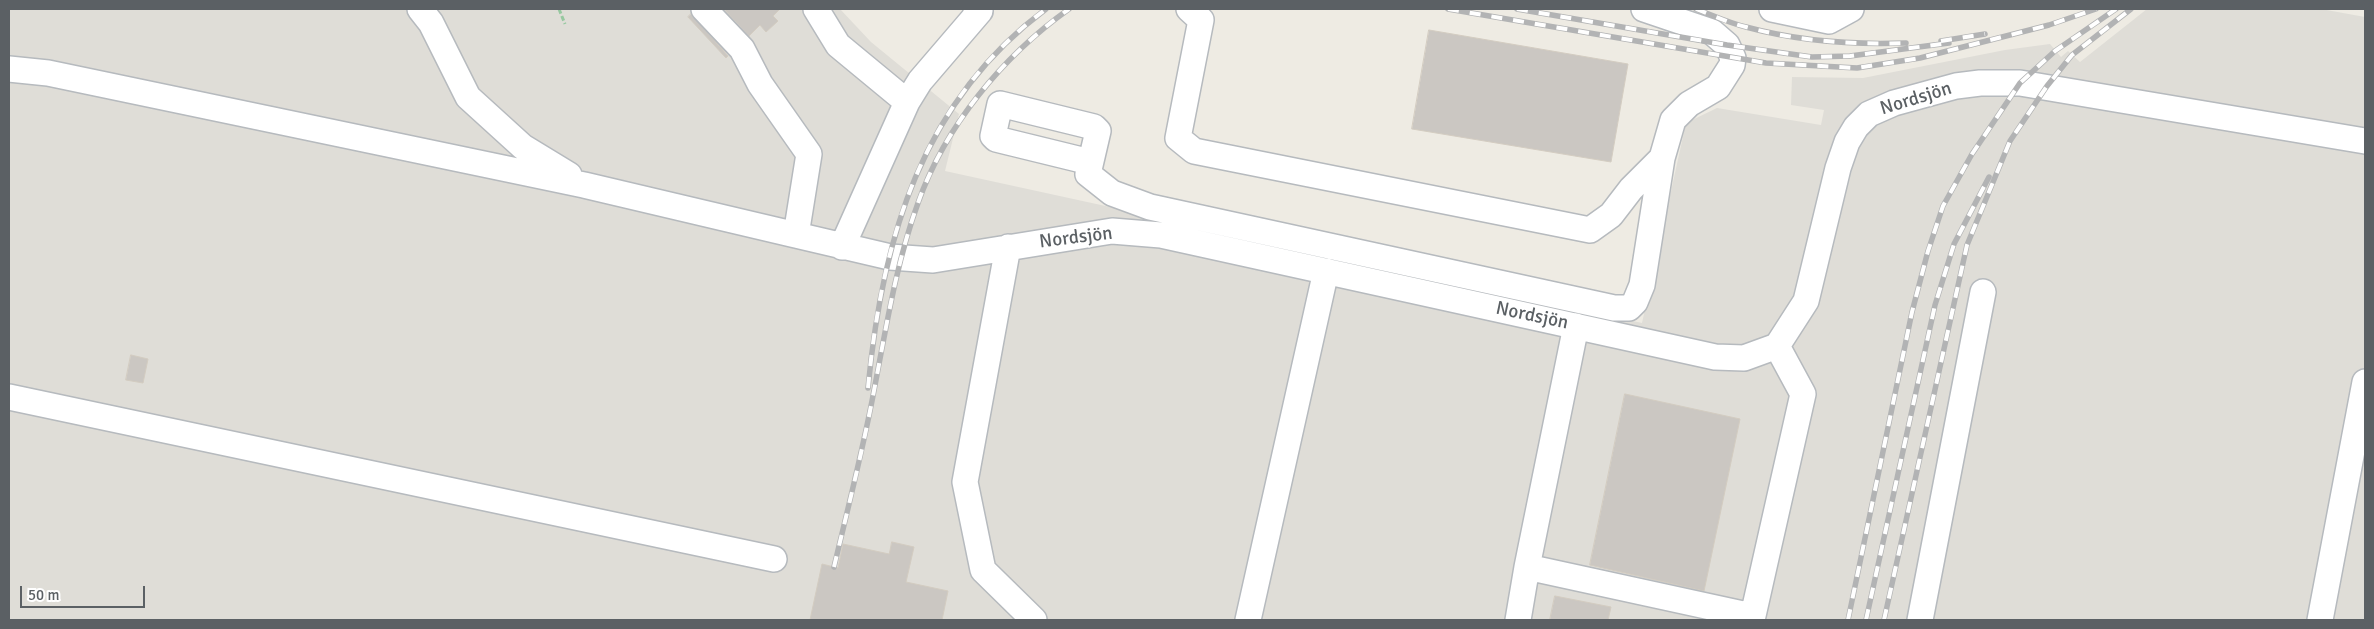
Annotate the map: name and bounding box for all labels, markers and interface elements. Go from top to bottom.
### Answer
street label: Nordsjön [1877,77,1955,121]
street label: Nordsjön [1038,222,1114,254]
street label: Nordsjön [1494,297,1570,335]
scale bar [22,576,148,608]
text: 50 m [28,586,59,604]

